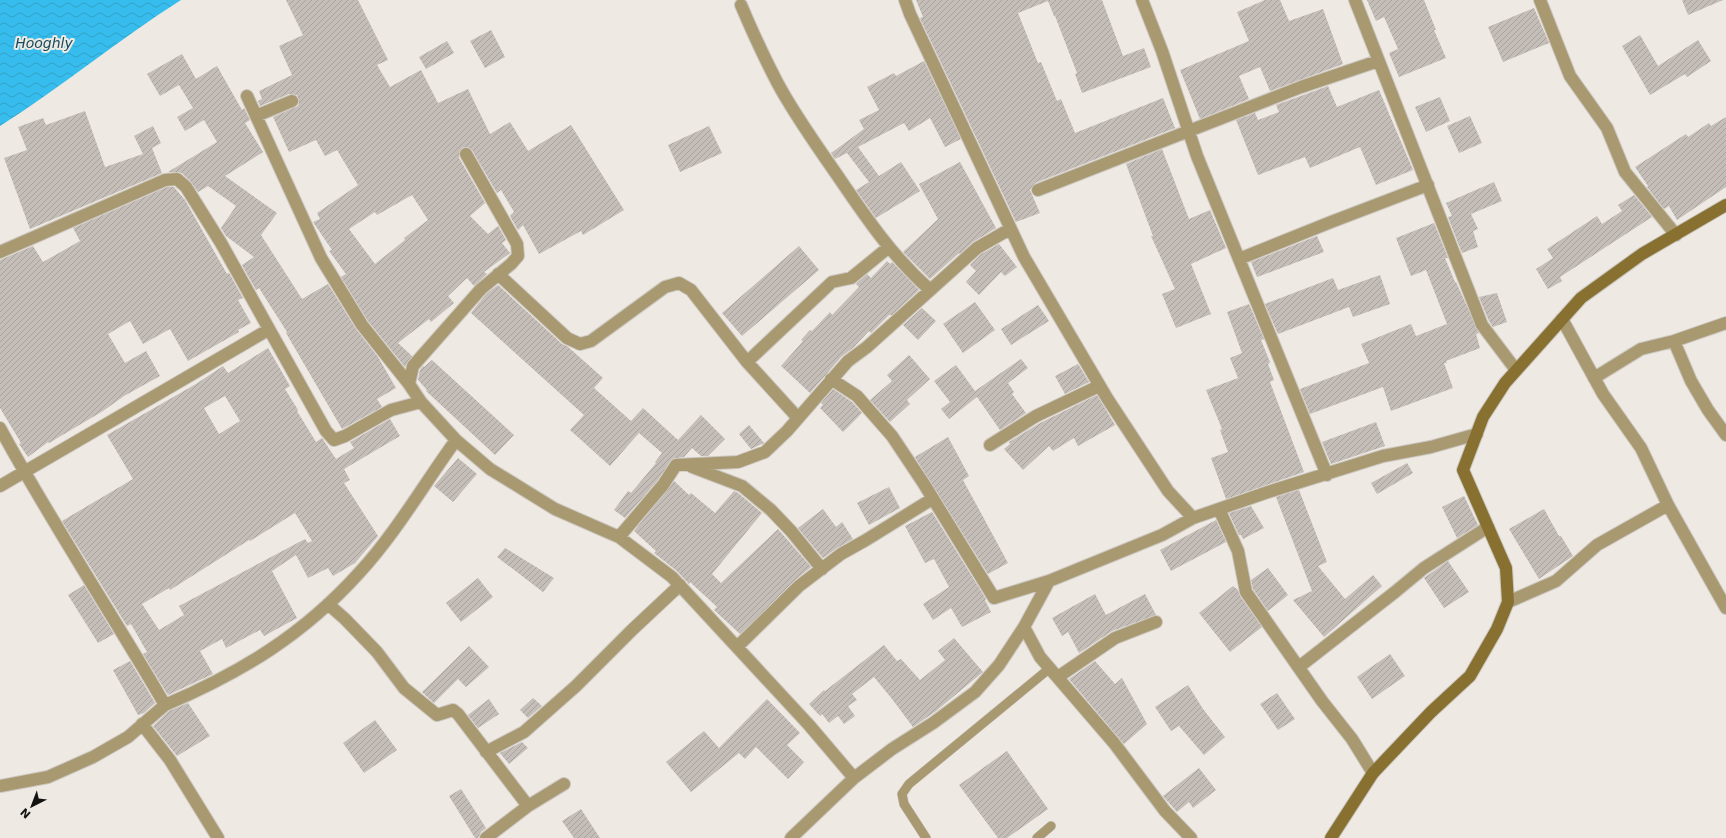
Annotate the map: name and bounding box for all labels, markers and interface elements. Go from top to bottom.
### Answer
water label: Hooghly [15,35,74,51]
north arrow [12,786,52,826]
text: N [18,805,33,821]

